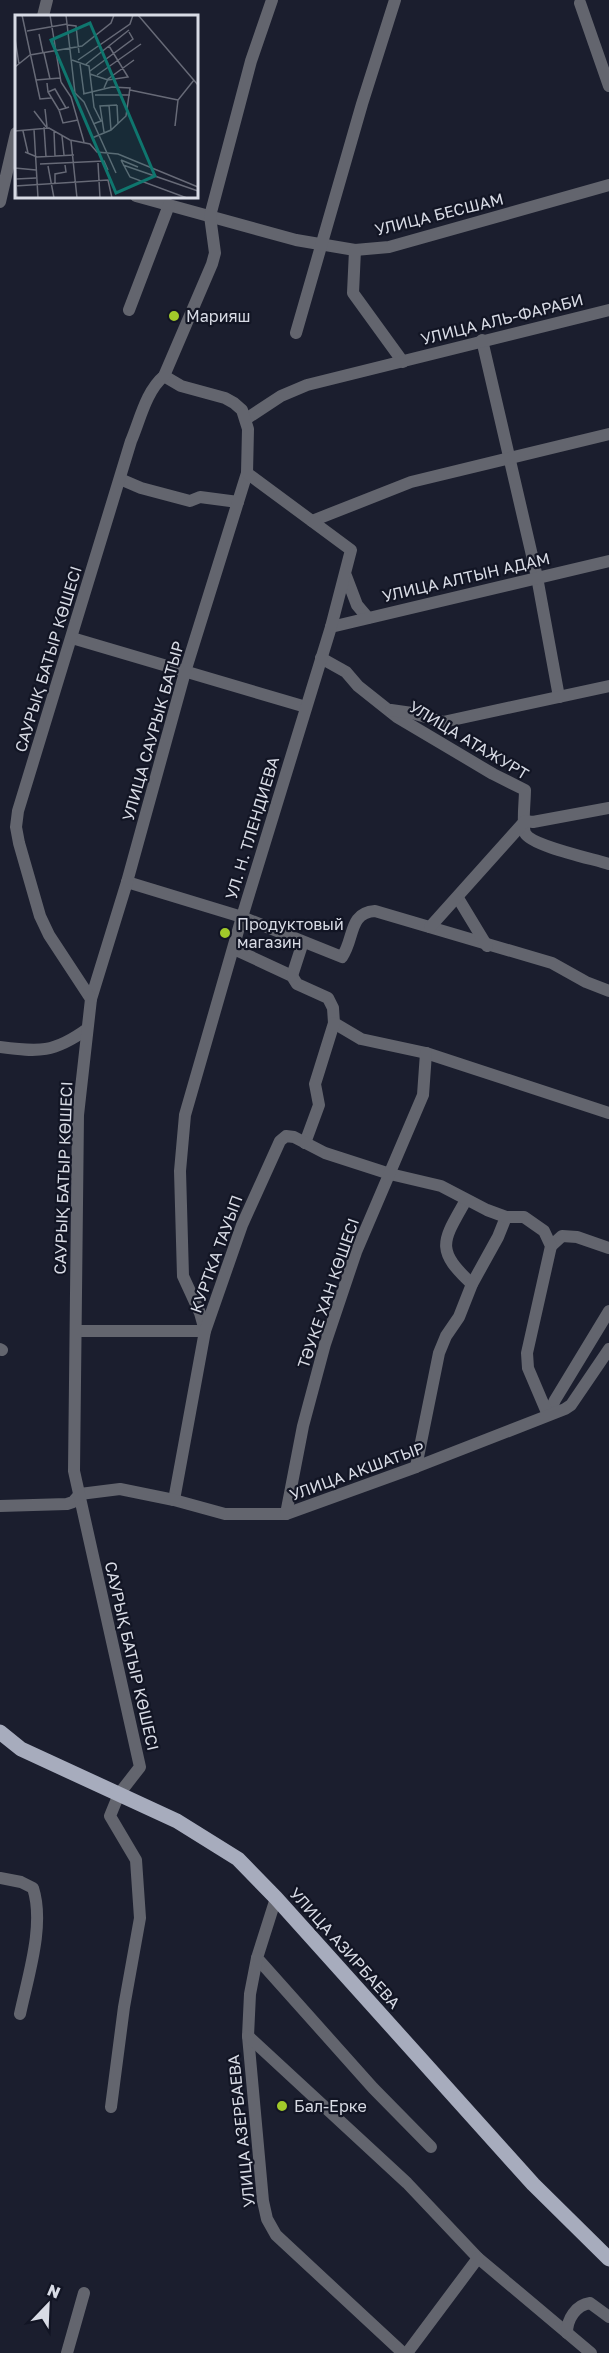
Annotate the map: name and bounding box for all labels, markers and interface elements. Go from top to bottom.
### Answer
inset map [15,15,198,198]
street label: УЛИЦА БЕСШАМ [373,188,505,240]
street label: УЛИЦА АЛЬ-ФАРАБИ [419,289,585,349]
place label: Марияш [186,306,250,326]
marker: Марияш [167,309,181,323]
street label: УЛИЦА АЛТЫН АДАМ [380,548,552,606]
street label: САУРЫҚ БАТЫР КӨШЕСІ [10,564,86,754]
street label: УЛИЦА САУРЫК БАТЫР [118,639,188,823]
street label: УЛИЦА АТАЖУРТ [405,696,533,784]
street label: УЛ. Н. ТЛЕНДИЕВА [221,754,283,902]
place label: Продуктовый магазин [237,914,344,952]
marker: Продуктовый магазин [218,926,232,940]
street label: САУРЫҚ БАТЫР КӨШЕСІ [50,1081,76,1275]
street label: КУРТКА ТАУЫП [185,1192,247,1316]
street label: ТӘУКЕ ХАН КӨШЕСІ [293,1215,363,1371]
street label: УЛИЦА АКШАТЫР [287,1437,427,1505]
street label: САУРЫҚ БАТЫР КӨШЕСІ [100,1560,164,1752]
street label: УЛИЦА АЗИРБАЕВА [285,1883,405,2013]
street label: УЛИЦА АЗЕРБАЕВА [223,2053,259,2208]
place label: Бал-Ерке [294,2096,367,2116]
marker: Бал-Ерке [275,2099,289,2113]
north arrow [18,2275,78,2335]
text: N [44,2280,63,2303]

